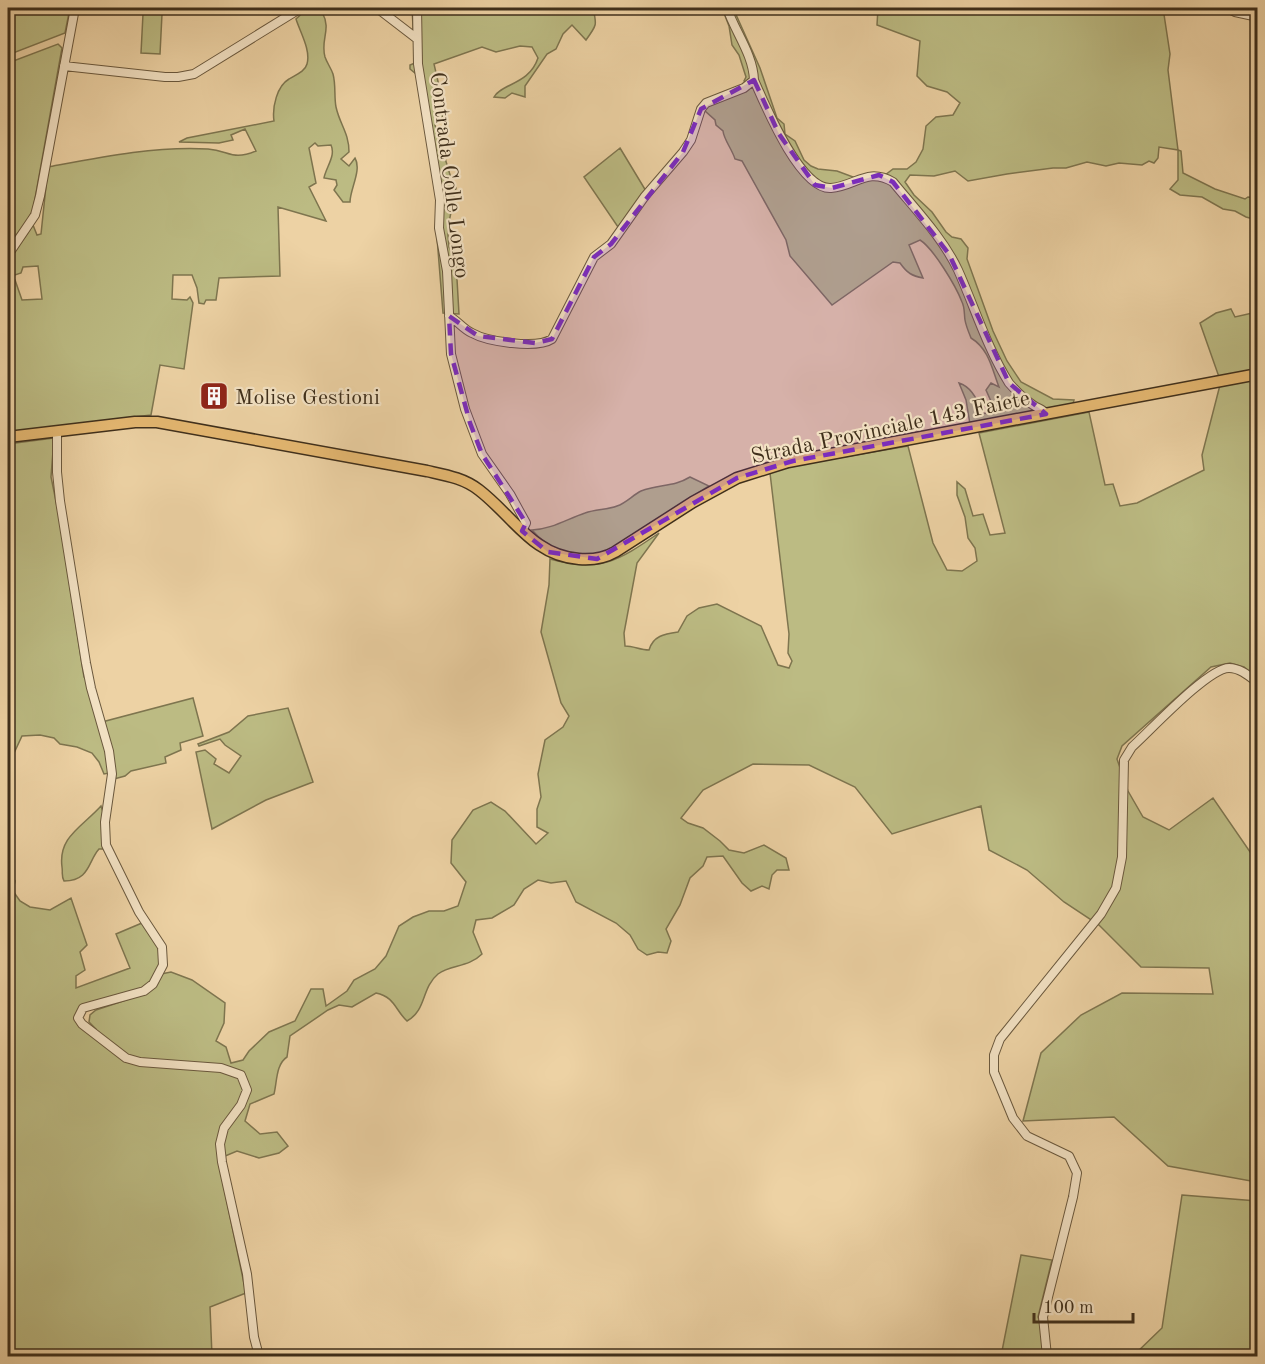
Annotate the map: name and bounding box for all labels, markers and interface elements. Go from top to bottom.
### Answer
street label: Contrada Colle Longo [425,71,473,280]
building icon: Molise Gestioni [198,380,230,412]
place label: Molise Gestioni [235,387,380,409]
street label: Strada Provinciale 143 Faiete [749,388,1032,468]
scale bar [1034,1286,1133,1324]
text: 100 m [1043,1299,1094,1317]

